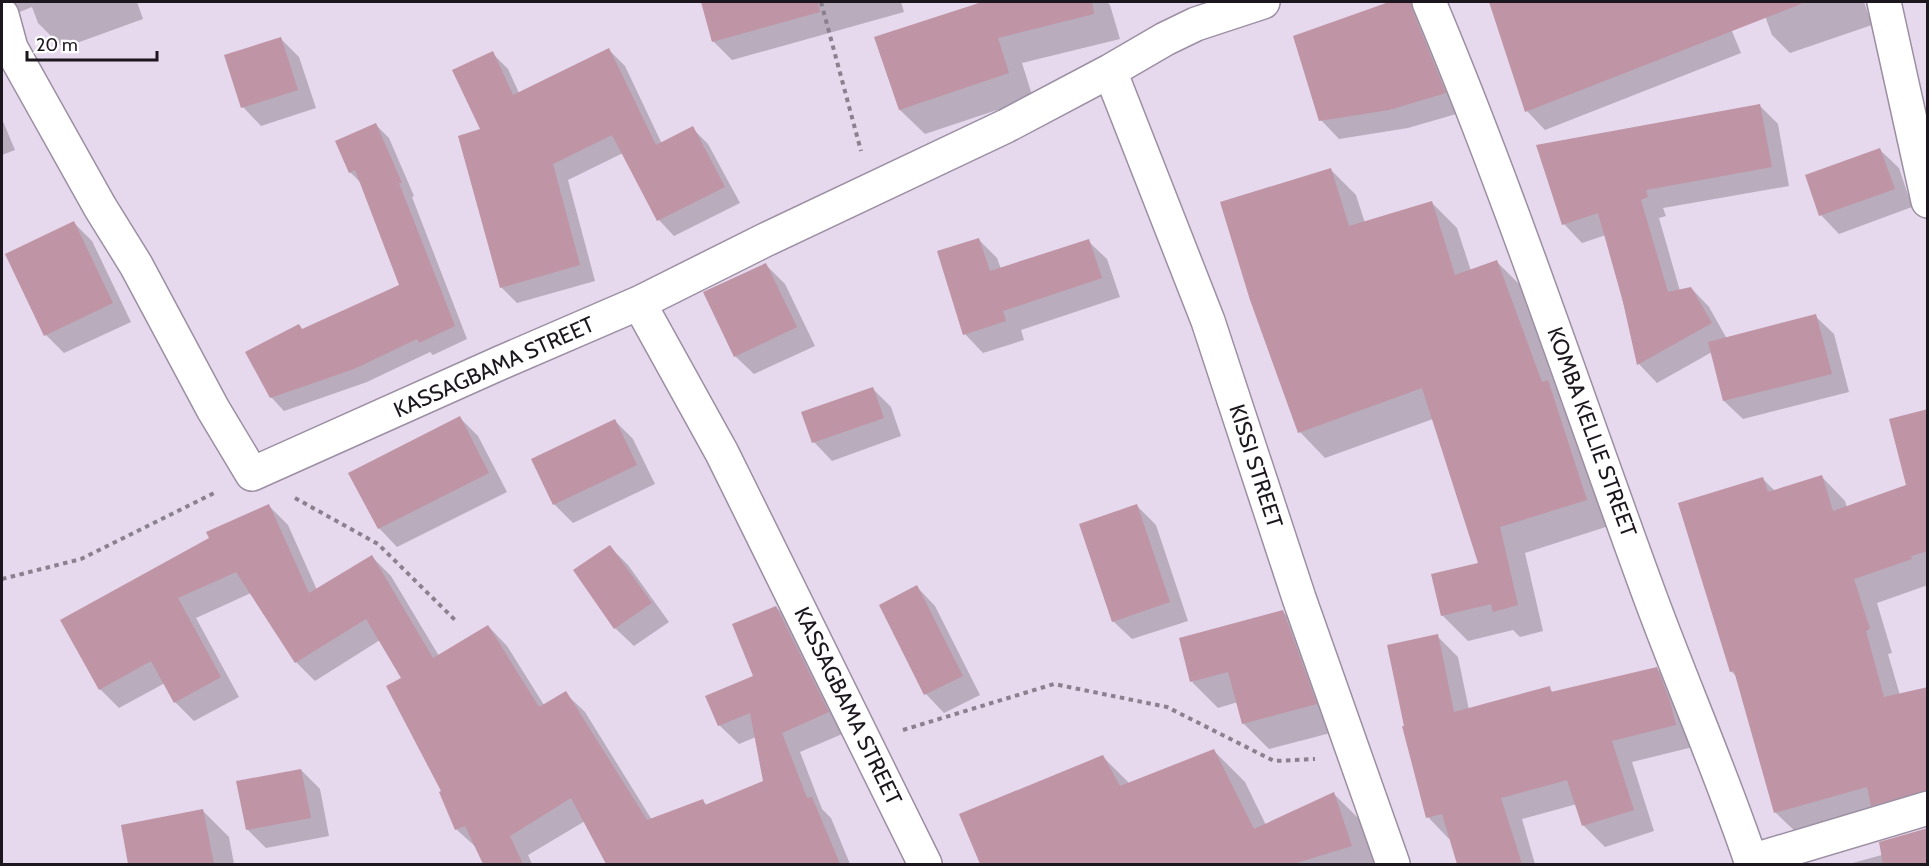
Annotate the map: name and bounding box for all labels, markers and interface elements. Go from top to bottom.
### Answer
scale bar [27,24,158,62]
text: 20 m [36,34,78,56]
street label: KASSAGBAMA STREET [389,310,599,423]
street label: KOMBA KELLIE STREET [1541,323,1643,541]
street label: KISSI STREET [1223,401,1289,531]
street label: KASSAGBAMA STREET [788,603,908,810]

